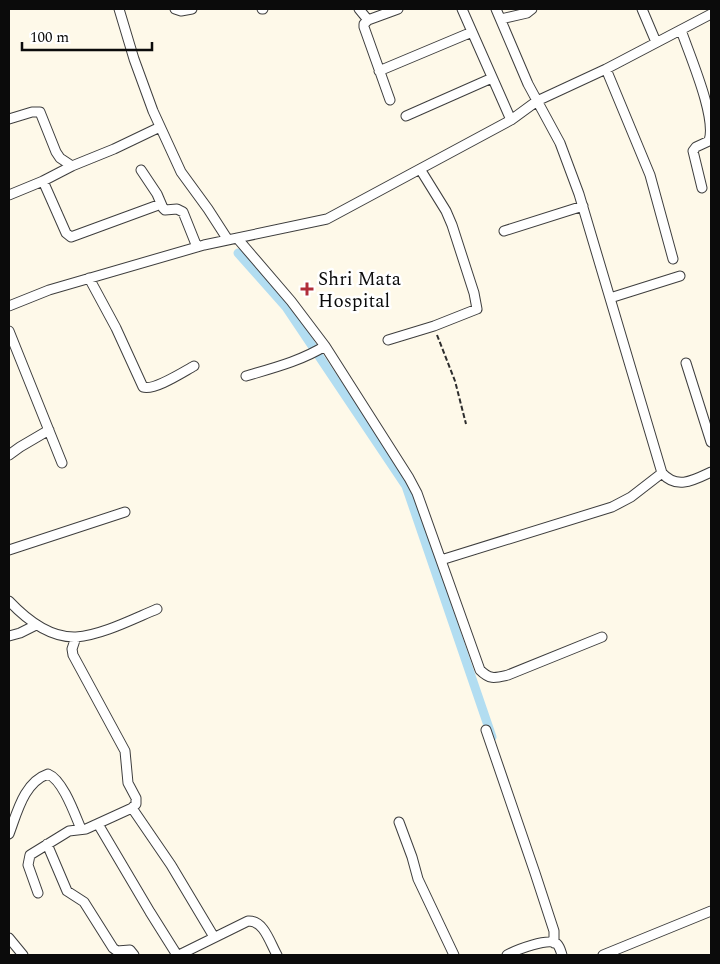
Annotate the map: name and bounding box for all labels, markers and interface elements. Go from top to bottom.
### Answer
scale bar [22,20,152,52]
text: 100 m [30,26,69,49]
place label: Shri Mata Hospital [318,265,402,316]
marker: Shri Mata Hospital [300,282,314,296]

